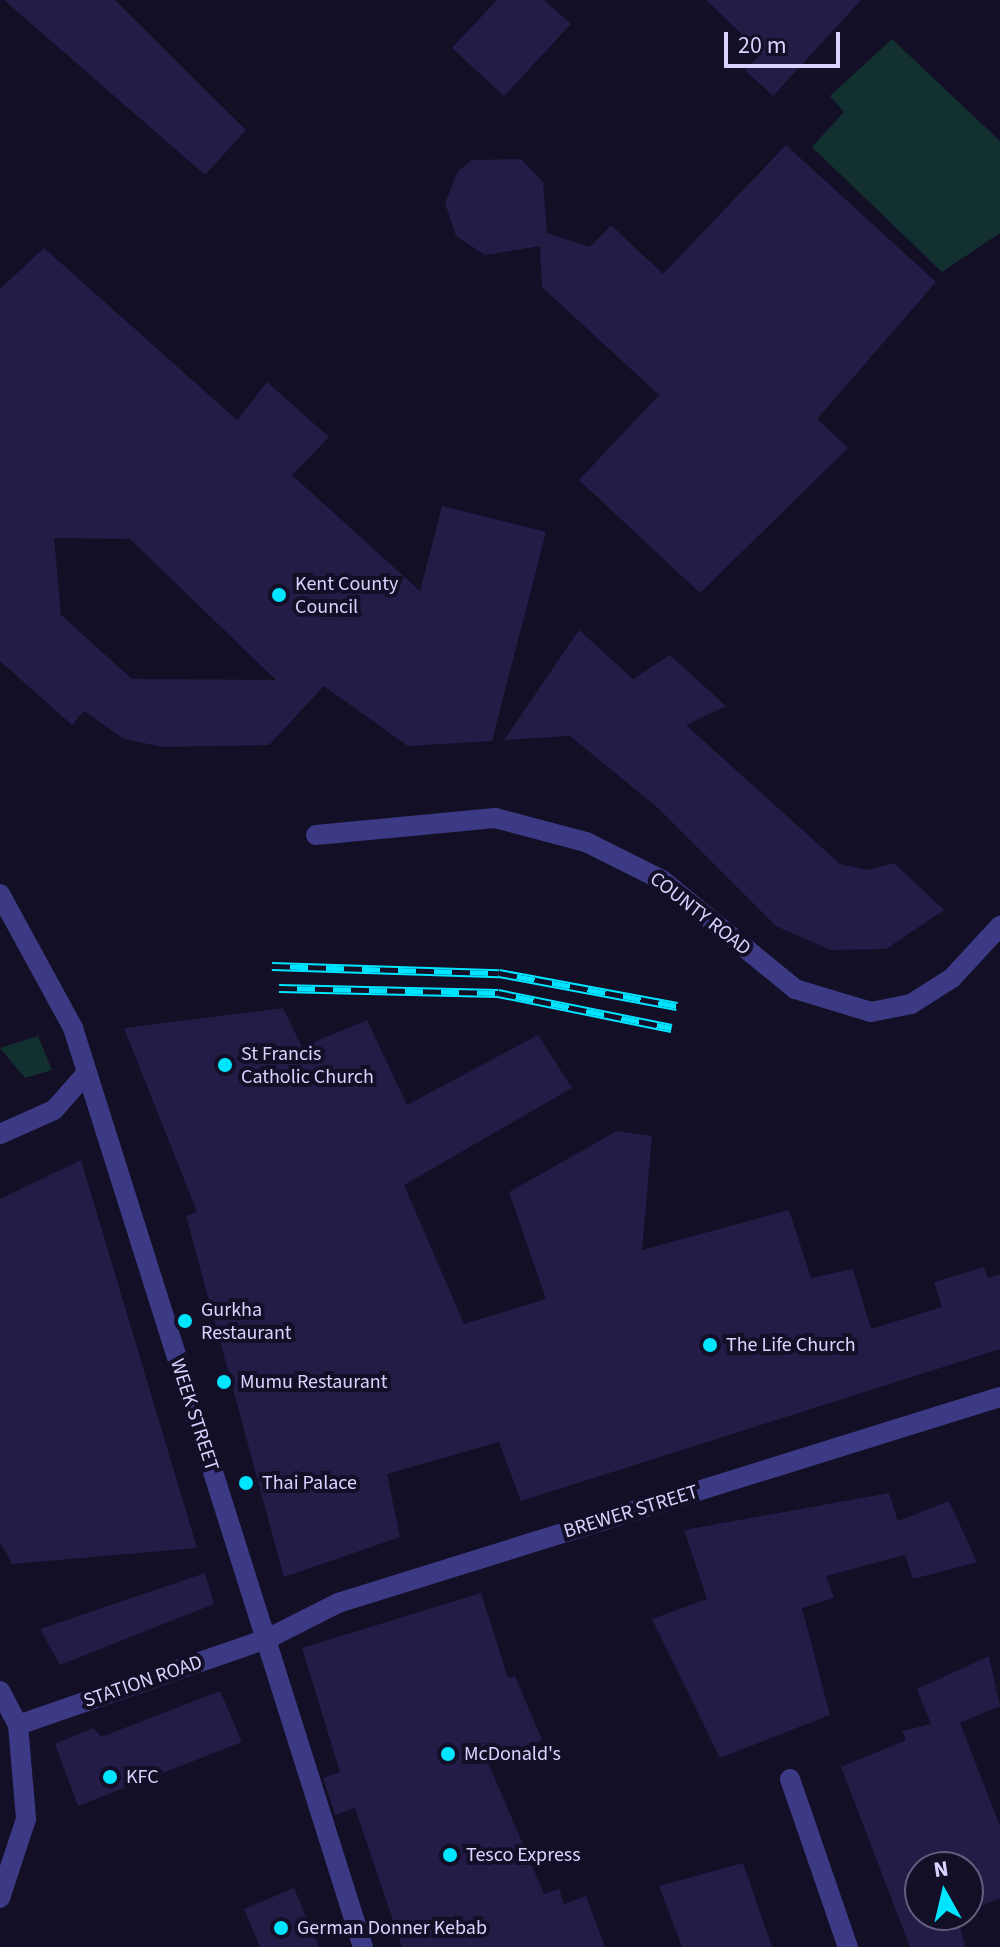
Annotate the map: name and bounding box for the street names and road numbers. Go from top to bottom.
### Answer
street label: COUNTY ROAD [645,867,755,961]
street label: WEEK STREET [165,1356,223,1474]
street label: BREWER STREET [561,1480,701,1544]
street label: STATION ROAD [81,1651,205,1713]

